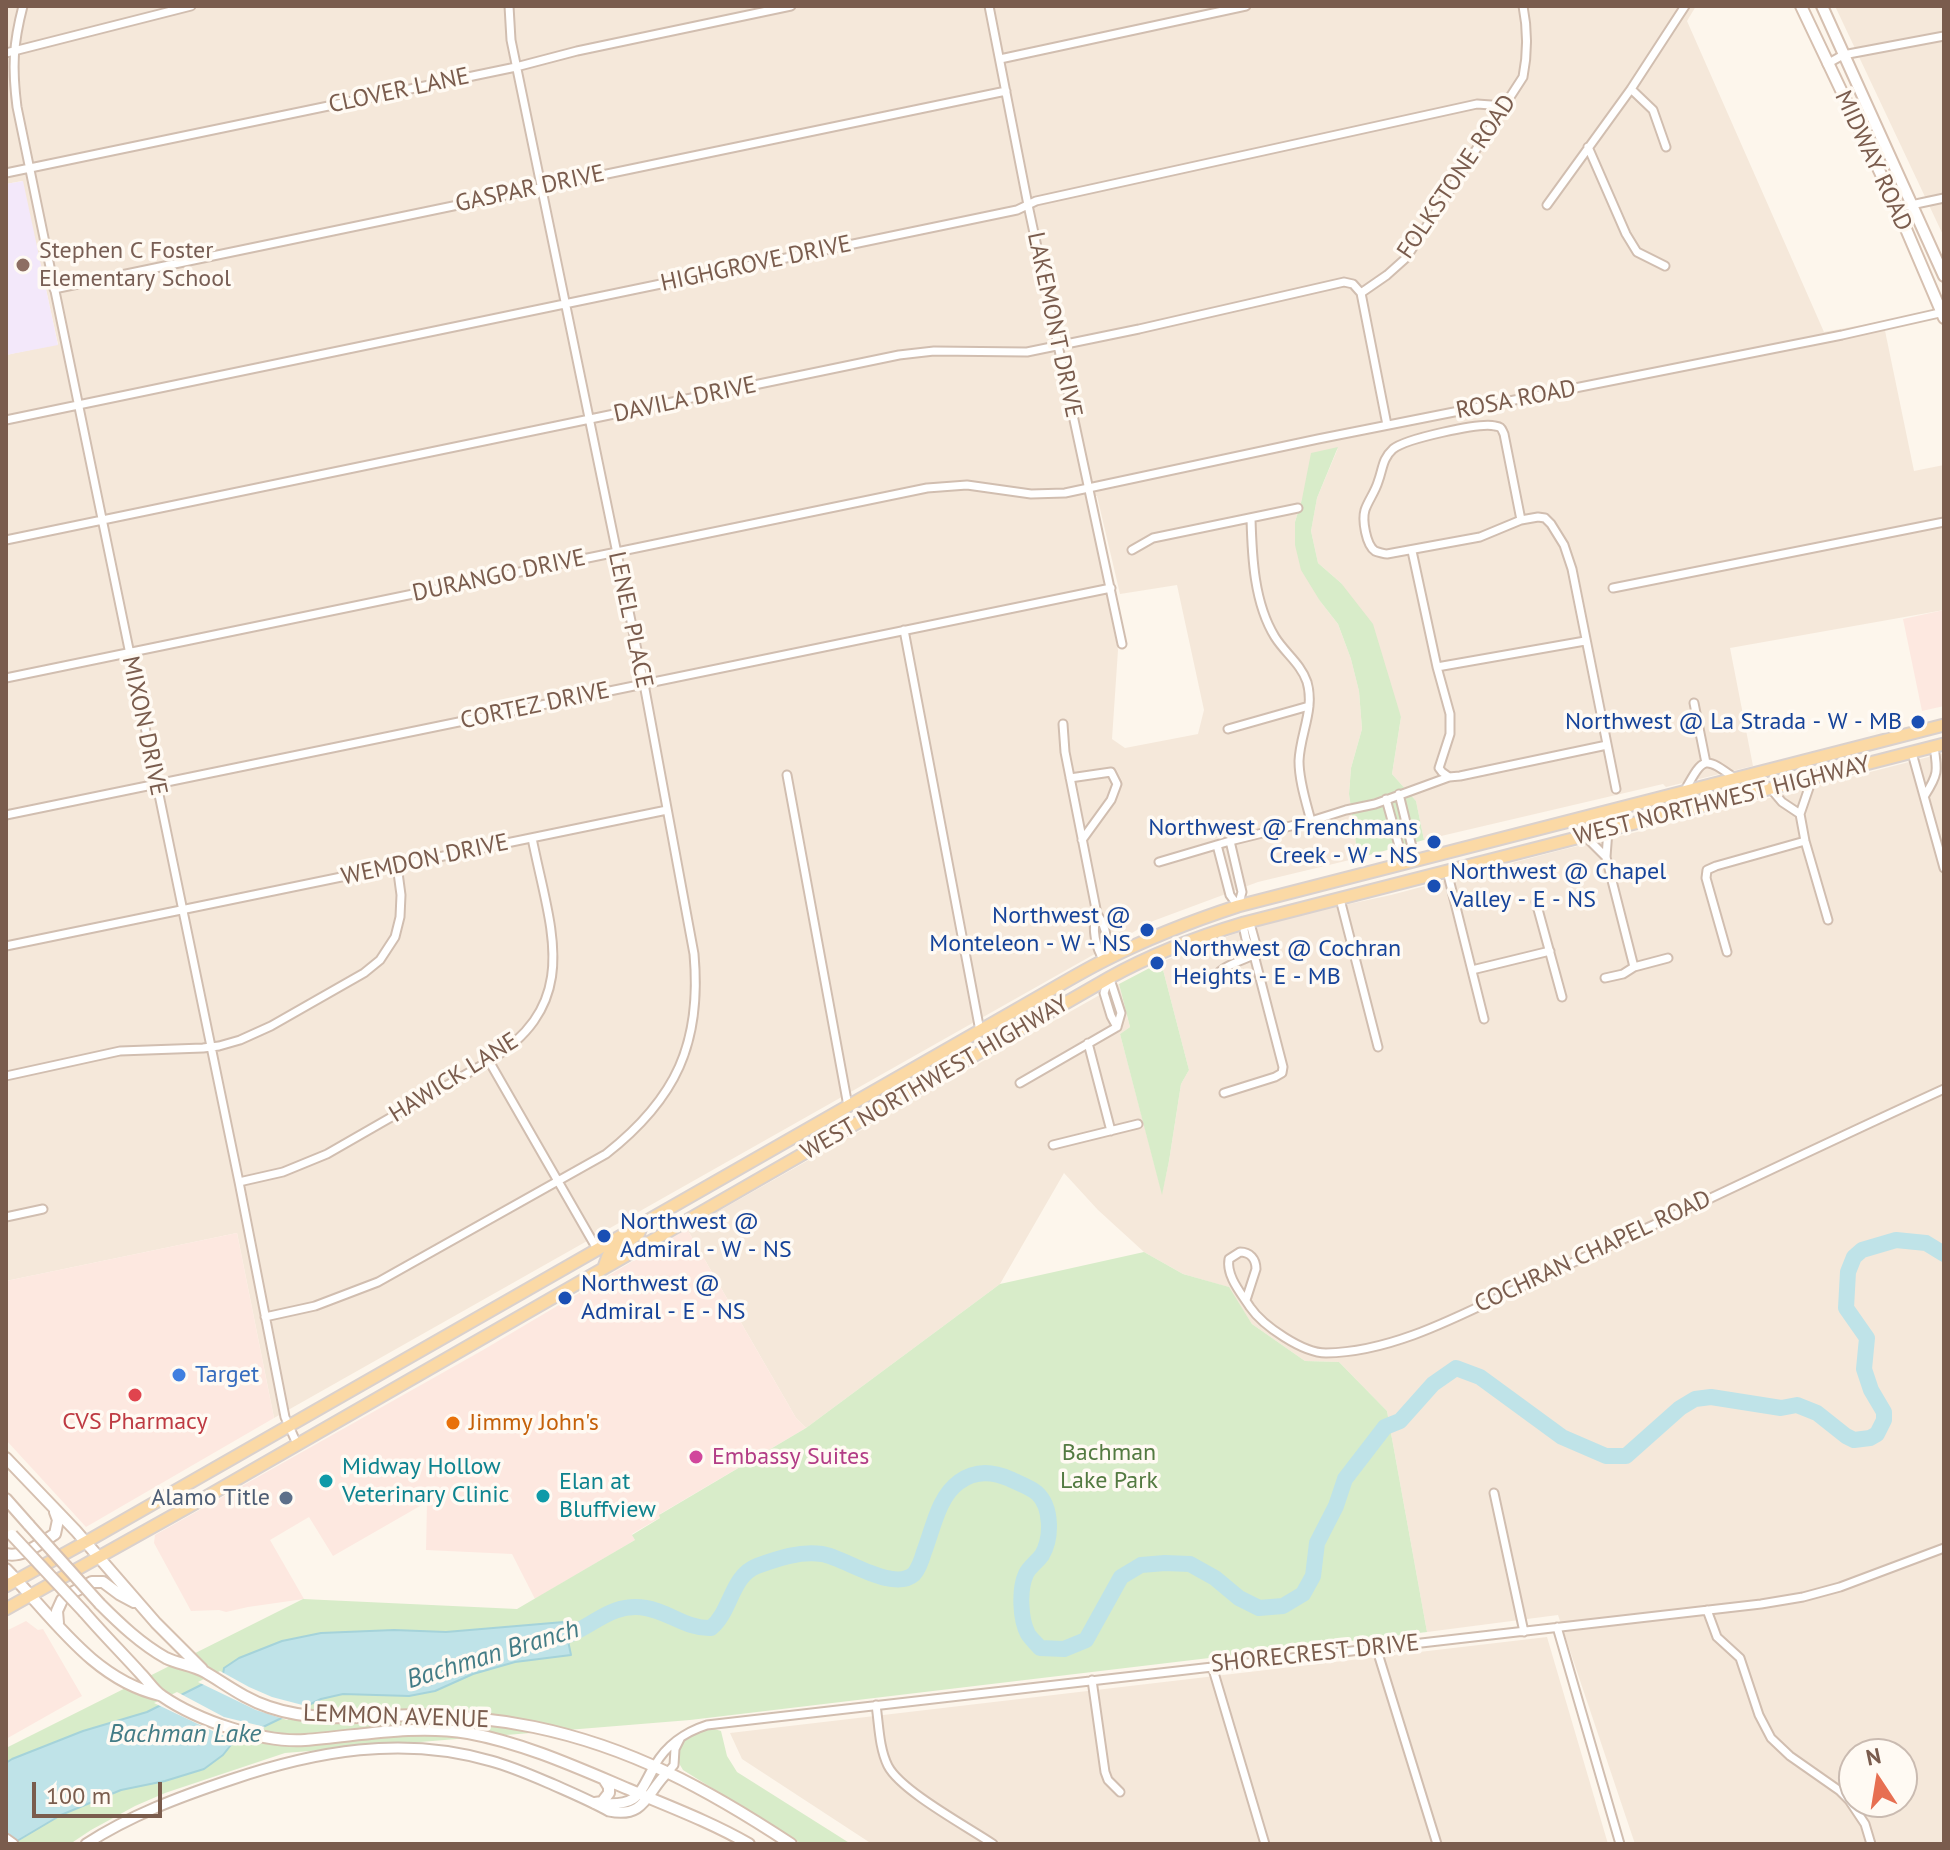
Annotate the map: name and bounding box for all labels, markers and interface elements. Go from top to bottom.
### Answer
street label: CLOVER LANE [326,62,472,120]
street label: MIDWAY ROAD [1828,86,1918,236]
street label: FOLKSTONE ROAD [1392,90,1522,264]
street label: GASPAR DRIVE [453,159,607,219]
street label: HIGHGROVE DRIVE [658,230,854,298]
street label: LAKEMONT DRIVE [1020,230,1088,420]
place label: Stephen C Foster Elementary School [39,237,231,293]
marker: Stephen C Foster Elementary School [14,256,32,274]
street label: DAVILA DRIVE [611,371,759,429]
street label: ROSA ROAD [1454,374,1578,426]
street label: DURANGO DRIVE [410,544,588,608]
street label: LENEL PLACE [601,549,659,691]
street label: MIXON DRIVE [115,654,173,798]
street label: CORTEZ DRIVE [458,676,612,736]
place label: Northwest @ La Strada - W - MB [1565,708,1902,736]
marker: Northwest @ La Strada - W - MB [1909,713,1927,731]
street label: WEST NORTHWEST HIGHWAY [1571,750,1873,852]
place label: Northwest @ Frenchmans Creek - W - NS [1148,814,1418,870]
street label: WEMDON DRIVE [339,828,511,892]
marker: Northwest @ Frenchmans Creek - W - NS [1425,833,1443,851]
place label: Northwest @ Chapel Valley - E - NS [1450,858,1666,914]
marker: Northwest @ Chapel Valley - E - NS [1425,877,1443,895]
place label: Northwest @ Monteleon - W - NS [929,902,1131,958]
marker: Northwest @ Monteleon - W - NS [1138,921,1156,939]
place label: Northwest @ Cochran Heights - E - MB [1173,935,1401,991]
marker: Northwest @ Cochran Heights - E - MB [1148,954,1166,972]
street label: WEST NORTHWEST HIGHWAY [796,989,1074,1167]
street label: HAWICK LANE [384,1027,524,1129]
street label: COCHRAN CHAPEL ROAD [1470,1185,1716,1319]
place label: Northwest @ Admiral - W - NS [620,1208,792,1264]
marker: Northwest @ Admiral - W - NS [595,1227,613,1245]
place label: Northwest @ Admiral - E - NS [581,1270,746,1326]
marker: Northwest @ Admiral - E - NS [556,1289,574,1307]
place label: Target [195,1361,259,1389]
marker: Target [170,1366,188,1384]
marker: CVS Pharmacy [126,1386,144,1404]
place label: CVS Pharmacy [62,1408,208,1436]
place label: Jimmy John's [469,1409,599,1437]
marker: Jimmy John's [444,1414,462,1432]
park label: Bachman Lake Park [1060,1439,1158,1495]
place label: Embassy Suites [712,1443,869,1471]
marker: Embassy Suites [687,1448,705,1466]
place label: Midway Hollow Veterinary Clinic [342,1453,509,1509]
place label: Elan at Bluffview [559,1468,656,1524]
marker: Midway Hollow Veterinary Clinic [317,1472,335,1490]
place label: Alamo Title [151,1484,270,1512]
marker: Elan at Bluffview [534,1487,552,1505]
marker: Alamo Title [277,1489,295,1507]
water label: Bachman Branch [403,1614,583,1696]
street label: SHORECREST DRIVE [1209,1629,1421,1679]
street label: LEMMON AVENUE [302,1699,490,1735]
water label: Bachman Lake [109,1719,261,1751]
north arrow [1838,1738,1918,1818]
text: N [1863,1741,1883,1772]
scale bar [36,1766,166,1816]
text: 100 m [46,1780,111,1811]

